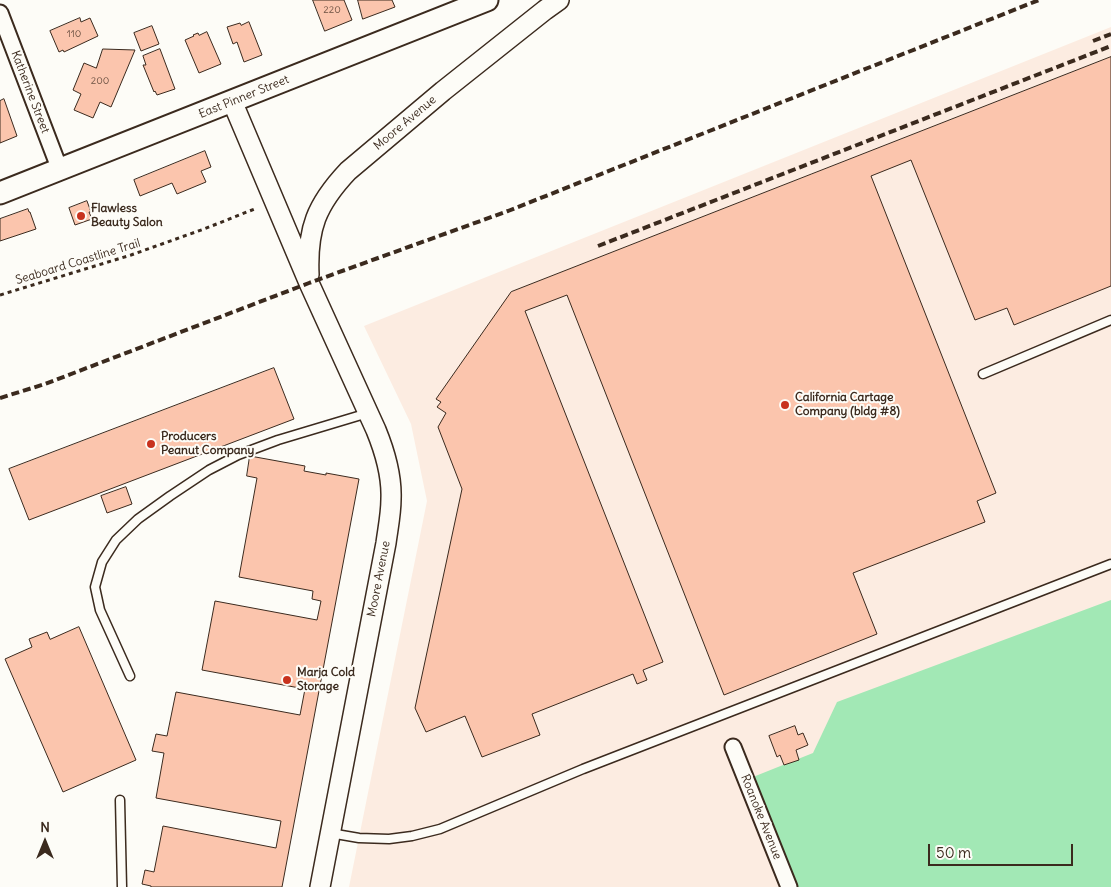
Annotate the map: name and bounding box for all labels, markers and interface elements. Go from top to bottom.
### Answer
house number: 220 [323,4,341,16]
house number: 110 [67,28,81,40]
street label: Katherine Street [8,49,52,135]
street label: East Pinner Street [197,72,291,122]
house number: 200 [91,75,109,87]
street label: Moore Avenue [371,93,439,153]
place label: Flawless Beauty Salon [91,202,163,230]
marker: Flawless Beauty Salon [75,210,87,222]
street label: Seaboard Coastline Trail [14,236,142,288]
place label: California Cartage Company (bldg #8) [795,391,900,419]
marker: California Cartage Company (bldg #8) [779,399,791,411]
place label: Producers Peanut Company [161,430,254,458]
marker: Producers Peanut Company [145,438,157,450]
street label: Moore Avenue [365,540,393,618]
place label: Marja Cold Storage [297,666,355,694]
marker: Marja Cold Storage [281,674,293,686]
street label: Roanoke Avenue [737,772,785,862]
north arrow [20,817,70,867]
text: N [40,818,50,836]
scale bar [931,834,1076,866]
text: 50 m [936,843,971,862]

